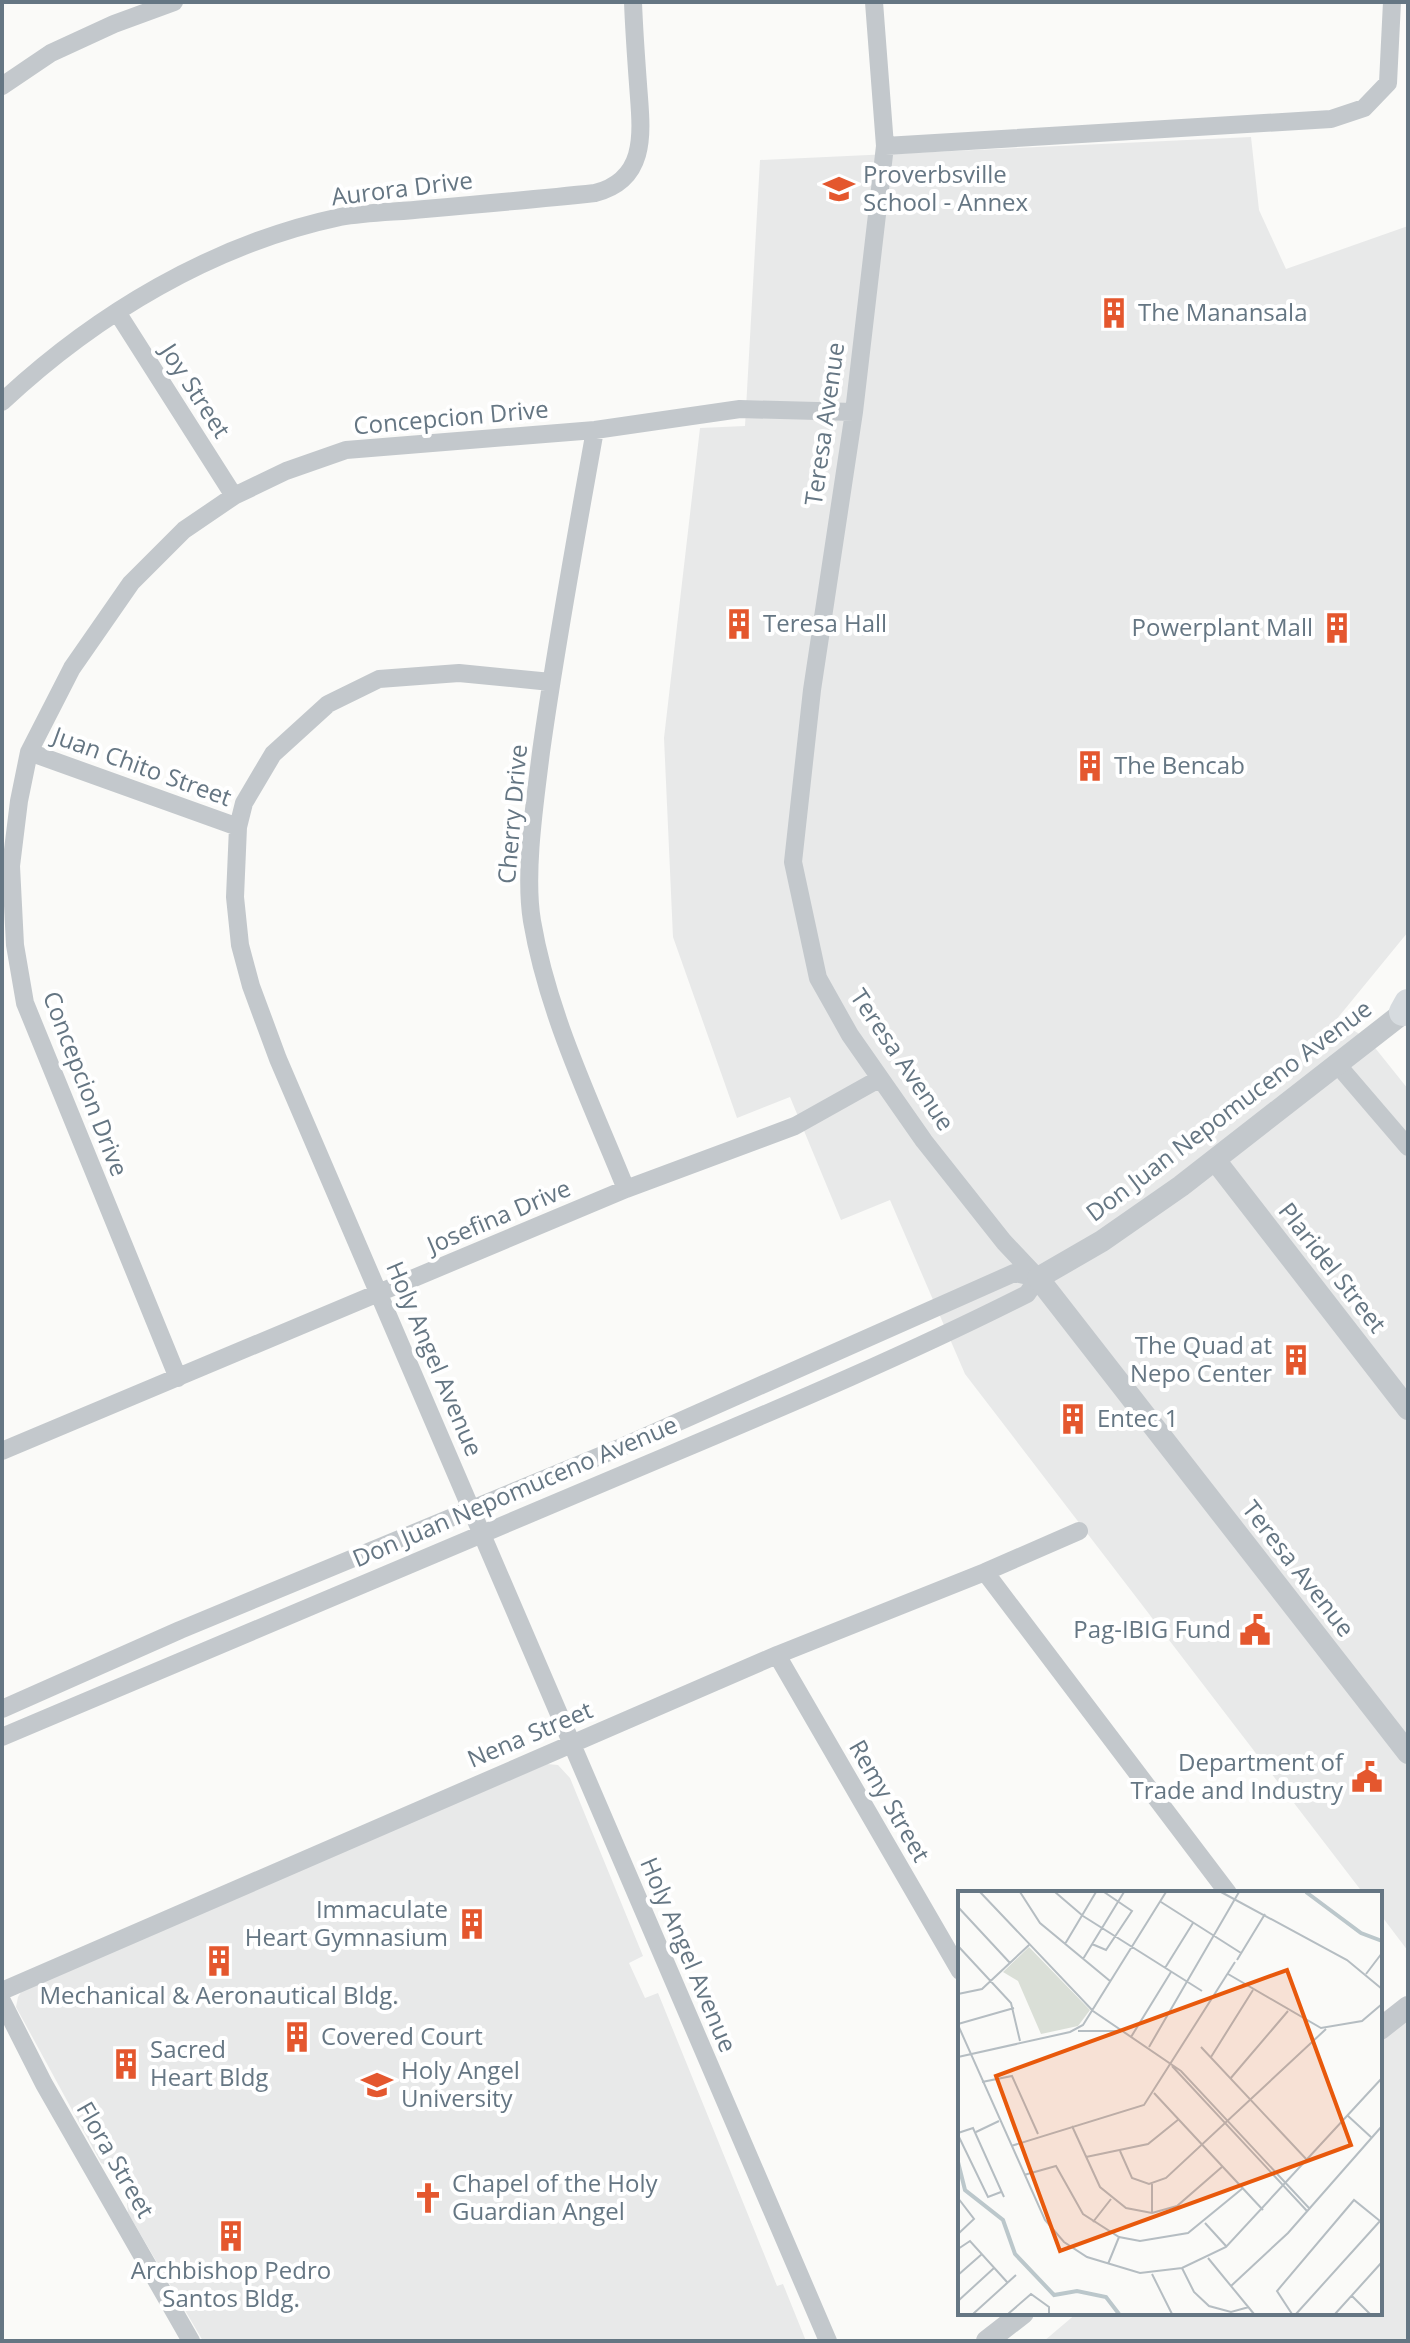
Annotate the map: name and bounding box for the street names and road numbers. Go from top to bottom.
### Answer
street label: Aurora Drive [329,162,474,213]
street label: Joy Street [152,335,239,444]
street label: Teresa Avenue [796,340,851,508]
street label: Concepcion Drive [352,392,550,441]
street label: Juan Chito Street [47,717,236,813]
street label: Cherry Drive [489,743,534,885]
street label: Teresa Avenue [844,982,963,1137]
street label: Concepcion Drive [36,986,137,1181]
street label: Don Juan Nepomuceno Avenue [1078,991,1378,1228]
street label: Josefina Drive [420,1171,575,1261]
street label: Plaridel Street [1272,1195,1395,1339]
street label: Holy Angel Avenue [379,1256,491,1461]
street label: Don Juan Nepomuceno Avenue [347,1407,682,1574]
street label: Teresa Avenue [1236,1493,1363,1643]
street label: Nena Street [462,1692,597,1775]
street label: Remy Street [842,1733,939,1867]
street label: Holy Angel Avenue [633,1852,745,2057]
street label: Flora Street [70,2095,163,2223]

